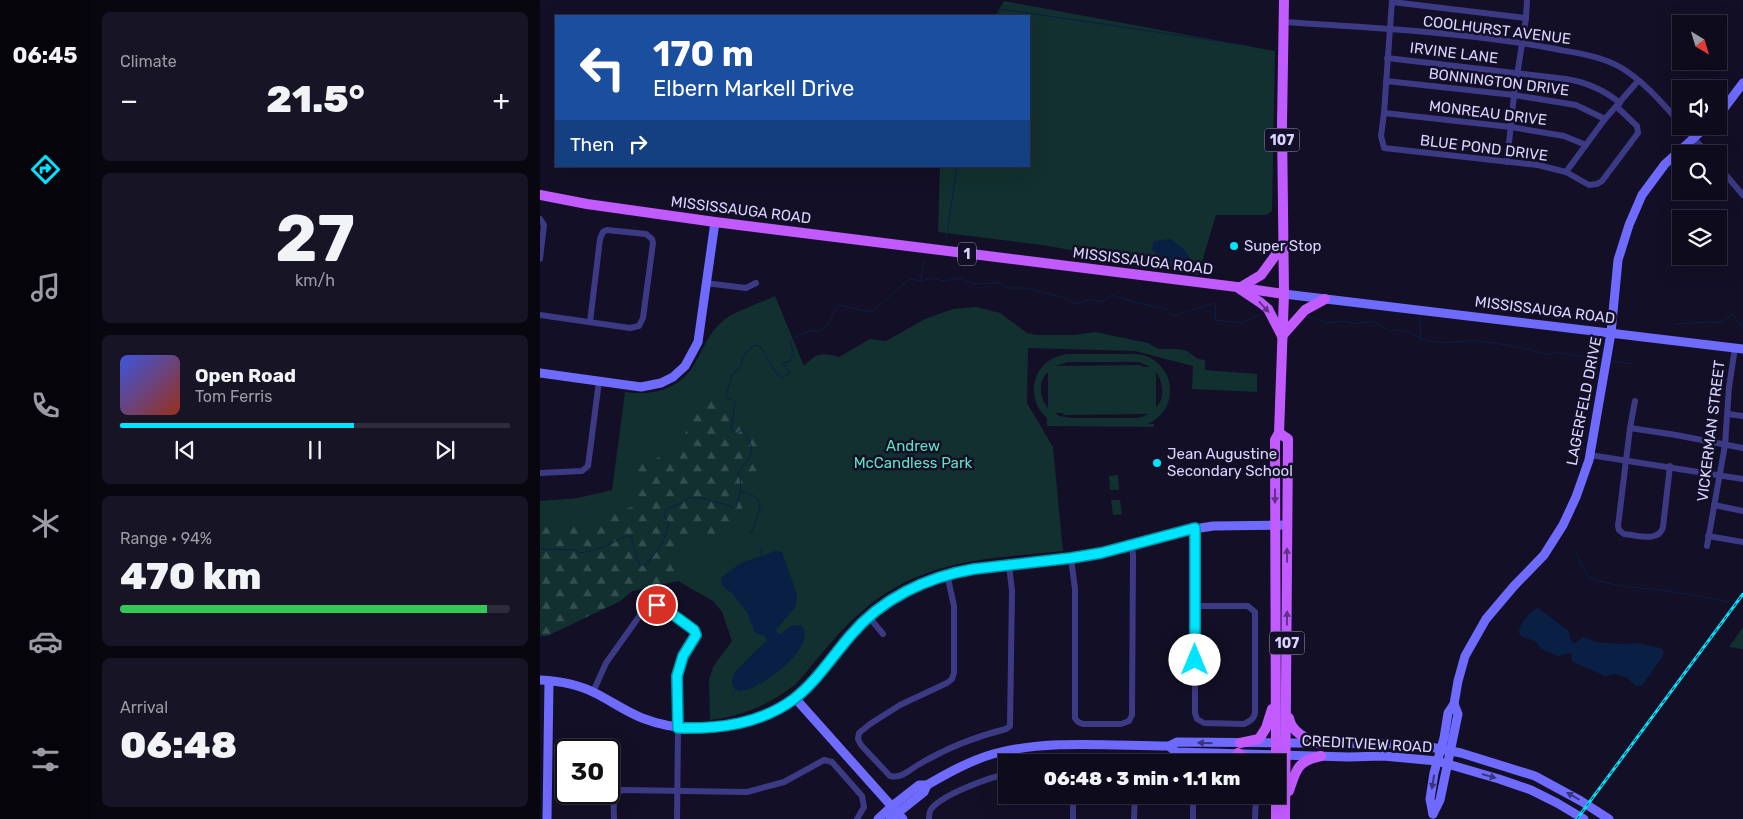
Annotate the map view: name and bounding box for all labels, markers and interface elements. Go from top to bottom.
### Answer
street label: COOLHURST AVENUE [1422,12,1572,48]
north arrow [1672,15,1728,70]
map controls [1672,15,1727,265]
text: 170 m [653,33,754,75]
icon: left [570,35,635,100]
street label: IRVINE LANE [1409,39,1499,67]
text: 06:45 [13,42,77,69]
text: Climate [120,52,177,71]
street label: BONNINGTON DRIVE [1428,64,1570,100]
text: Elbern Markell Drive [653,75,854,102]
text: 21.5° [266,76,365,122]
button: sound [1672,80,1727,135]
text: − [120,84,138,117]
text: + [493,84,510,117]
street label: MONREAU DRIVE [1428,97,1548,129]
road number: 107 [1264,128,1300,152]
icon: right [624,130,652,158]
street label: BLUE POND DRIVE [1419,131,1549,165]
text: Then [570,133,614,156]
button: search [1672,145,1727,200]
icon: directions [28,152,63,187]
street label: MISSISSAUGA ROAD [670,192,812,228]
text: 27 [275,200,355,277]
button: layers [1672,210,1727,265]
place label: Super Stop [1244,237,1322,255]
marker: Super Stop [1228,240,1240,252]
road number: 1 [958,242,976,266]
street label: MISSISSAUGA ROAD [1072,243,1214,279]
icon: music [28,270,63,305]
text: km/h [295,271,335,290]
street label: MISSISSAUGA ROAD [1474,292,1616,328]
one-way arrow [1258,301,1270,313]
street label: LAGERFELD DRIVE [1563,335,1605,467]
street label: VICKERMAN STREET [1693,359,1729,503]
text: Open Road [195,364,296,387]
text: Tom Ferris [195,387,272,406]
icon: phone [28,388,63,423]
icon: previous [171,436,199,464]
icon: pause [301,436,329,464]
icon: next [431,436,459,464]
park label: Andrew McCandless Park [854,437,973,472]
place label: Jean Augustine Secondary School [1167,445,1293,480]
marker: Jean Augustine Secondary School [1151,457,1163,469]
one-way arrow [1271,488,1279,504]
icon: climate [28,506,63,541]
text: Range · 94% [120,529,212,548]
one-way arrow [1283,546,1291,562]
text: 470 km [120,553,261,599]
pin [636,584,678,626]
icon: arrive [643,591,671,619]
one-way arrow [1284,610,1292,626]
icon: car [28,624,63,659]
road number: 107 [1270,632,1304,654]
position arrow [1168,633,1220,685]
text: Arrival [120,698,168,717]
text: 06:48 [120,722,237,768]
street label: CREDITVIEW ROAD [1301,732,1433,756]
speed limit sign: 30 [555,739,620,804]
one-way arrow [1196,739,1212,747]
icon: filters [28,742,63,777]
text: 06:48 · 3 min · 1.1 km [1044,767,1240,790]
one-way arrow [1482,772,1497,780]
one-way arrow [1428,774,1436,790]
one-way arrow [1566,791,1580,800]

